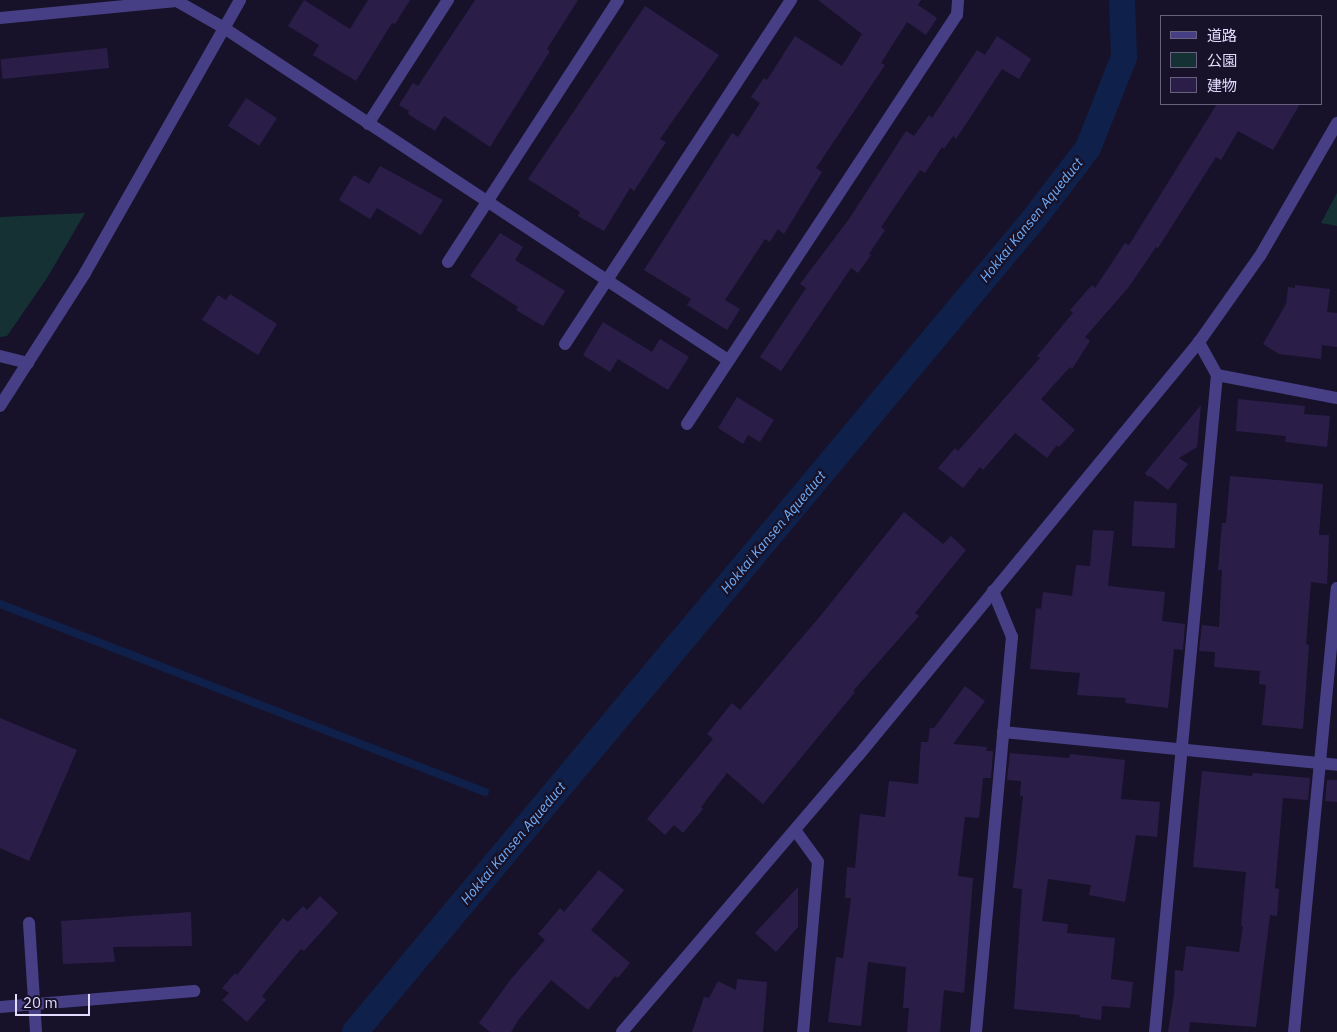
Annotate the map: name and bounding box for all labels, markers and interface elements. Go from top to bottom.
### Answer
legend [1160,15,1322,105]
text: 道路 [1207,26,1237,45]
text: 公園 [1207,51,1237,70]
text: 建物 [1207,76,1237,95]
water label: Hokkai Kansen Aqueduct [976,155,1086,285]
water label: Hokkai Kansen Aqueduct [717,467,829,597]
water label: Hokkai Kansen Aqueduct [457,778,569,908]
scale bar [18,984,92,1016]
text: 20 m [23,993,58,1012]

